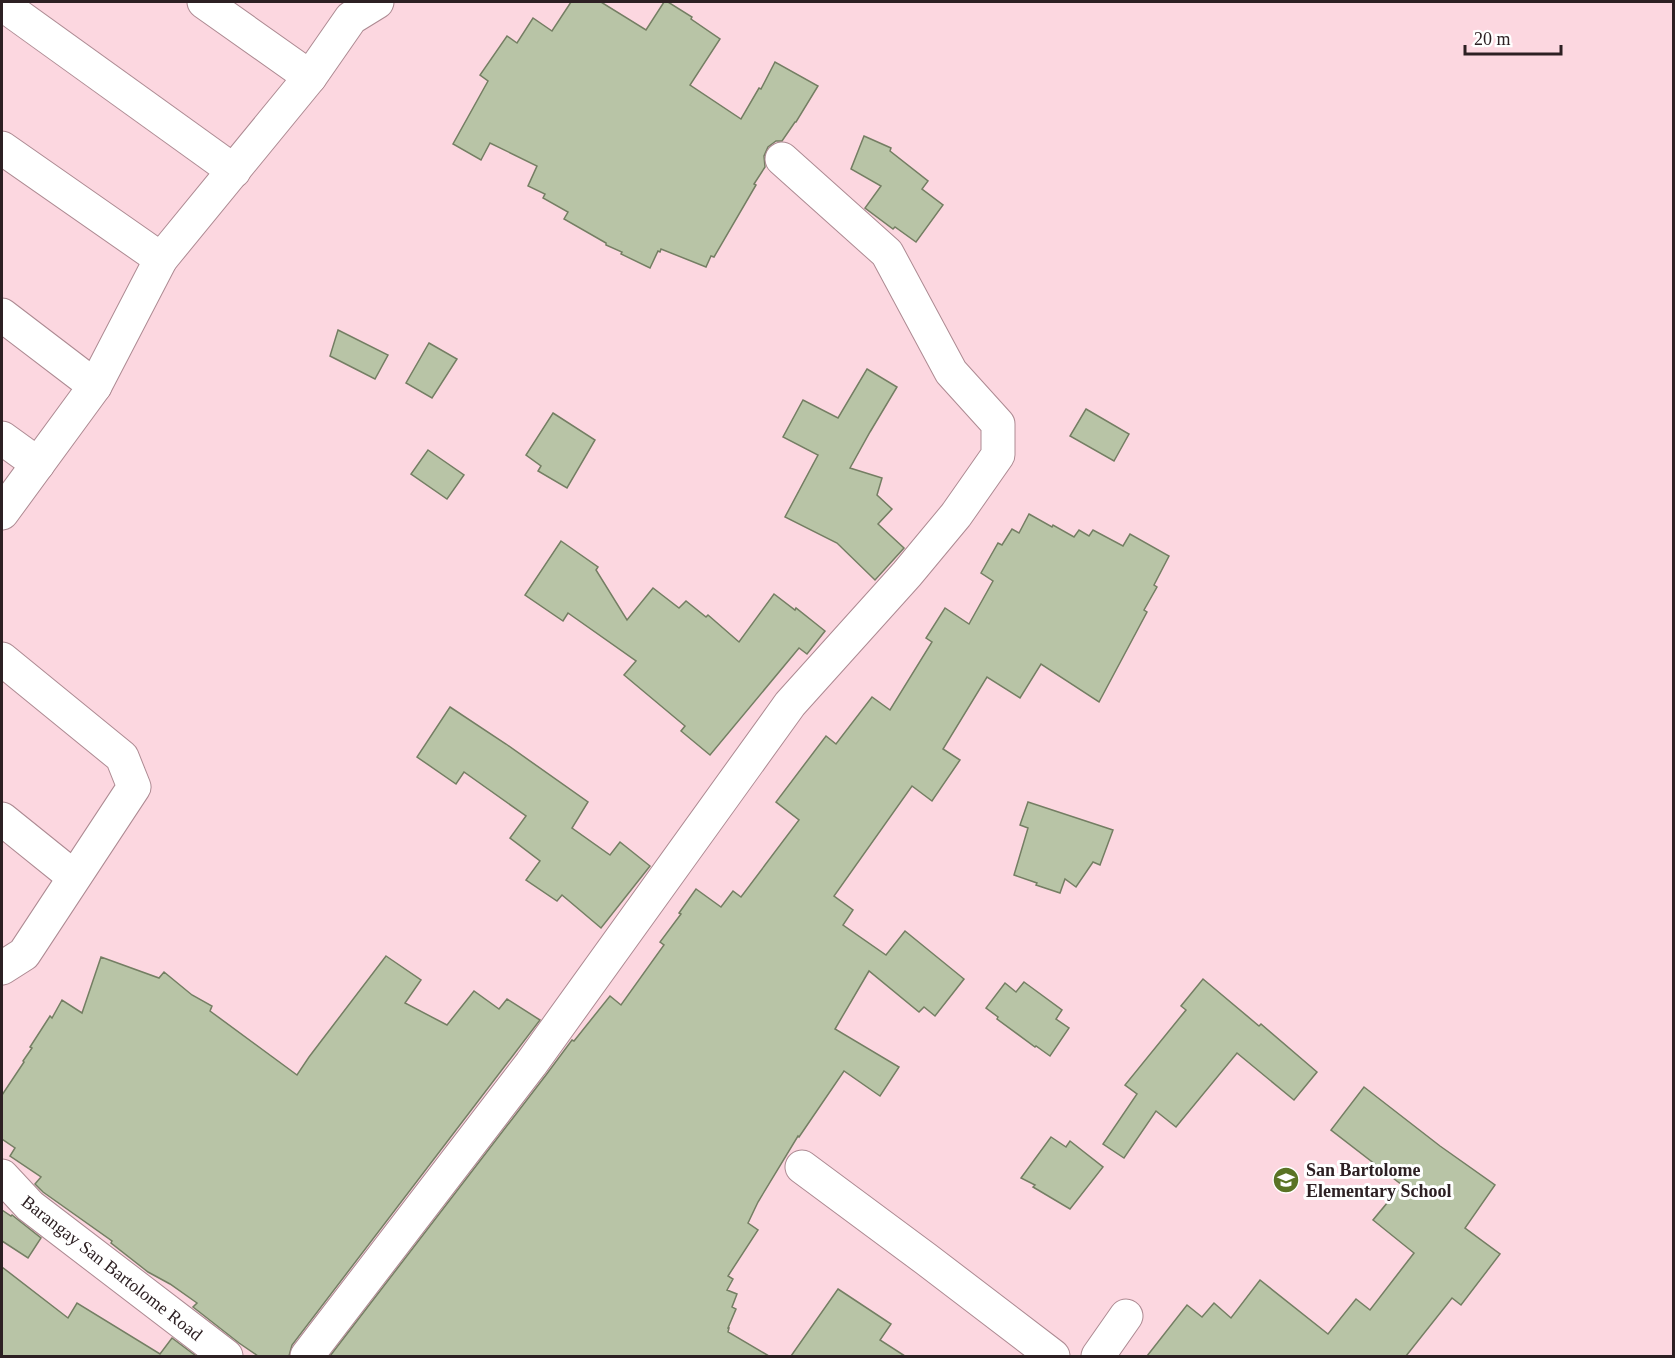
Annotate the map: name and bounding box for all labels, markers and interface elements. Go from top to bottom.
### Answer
scale bar [1465,18,1561,56]
text: 20 m [1474,29,1511,49]
place label: San Bartolome Elementary School [1306,1160,1452,1201]
school or university icon: San Bartolome Elementary School [1271,1165,1301,1195]
street label: Barangay San Bartolome Road [18,1191,206,1345]

